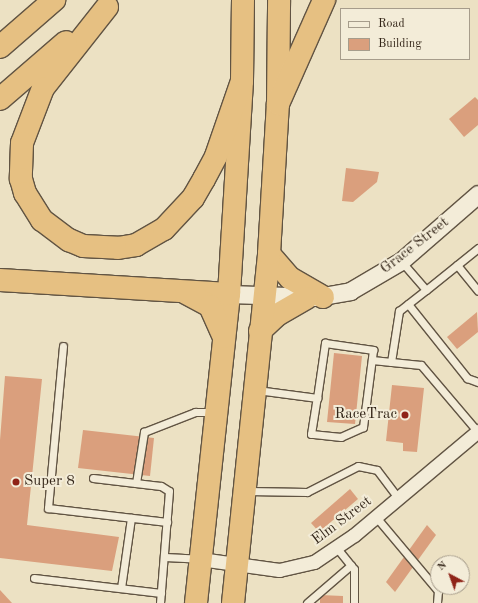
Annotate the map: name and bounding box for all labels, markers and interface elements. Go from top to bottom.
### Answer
legend [340,8,470,60]
text: Road [378,18,405,30]
text: Building [378,38,422,50]
street label: Grace Street [377,214,453,278]
place label: RaceTrac [335,406,397,424]
marker: RaceTrac [400,410,410,420]
place label: Super 8 [24,473,75,491]
marker: Super 8 [11,477,21,487]
street label: Elm Street [309,493,375,549]
north arrow [430,555,470,595]
text: N [436,559,449,573]

